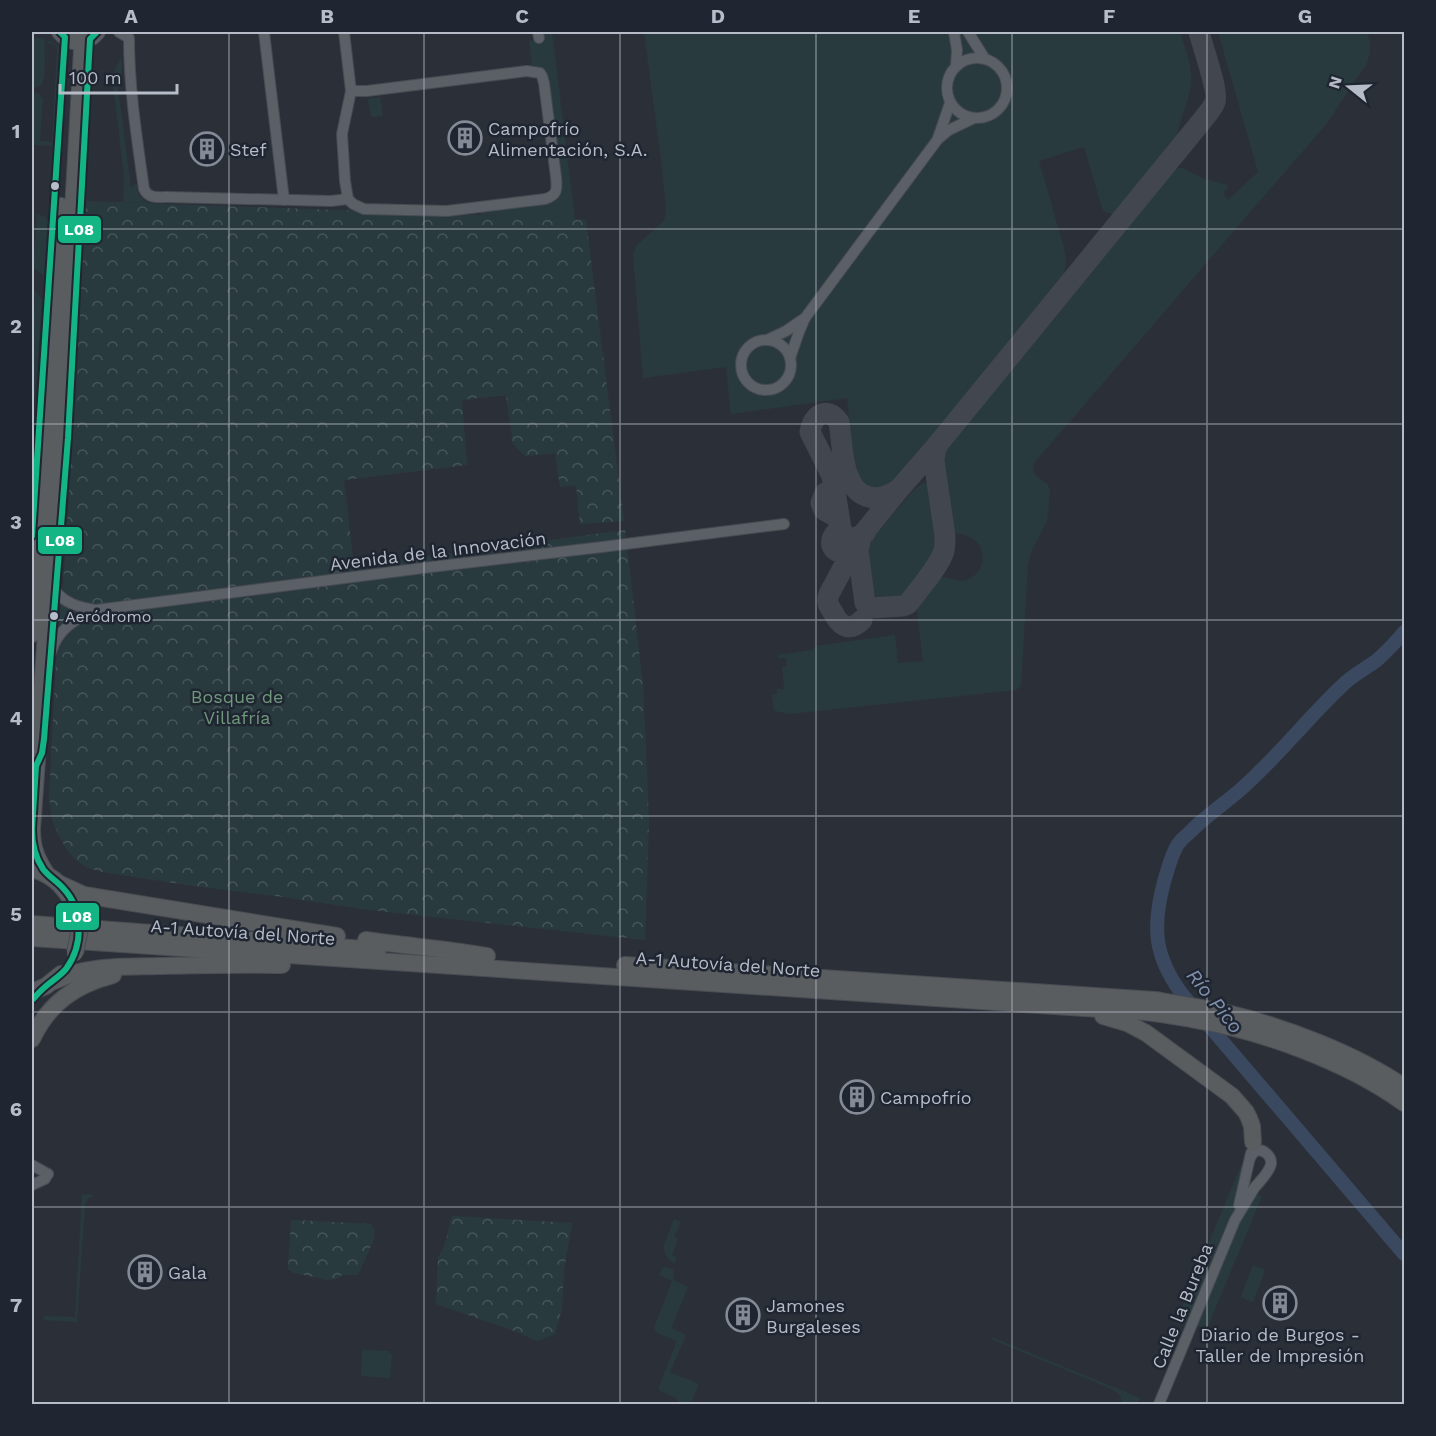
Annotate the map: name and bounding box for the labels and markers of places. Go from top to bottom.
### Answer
place label: Campofrío Alimentación, S.A. [488,118,648,160]
building icon: Campofrío Alimentación, S.A. [447,120,483,156]
building icon: Stef [189,131,225,167]
place label: Stef [230,139,266,160]
unlabelled marker [49,180,61,192]
place label: Aeródromo [65,607,151,626]
marker: Aeródromo [48,610,60,622]
building icon: Campofrío [839,1079,875,1115]
place label: Campofrío [880,1087,972,1108]
building icon: Gala [127,1254,163,1290]
place label: Gala [168,1262,207,1283]
building icon: Diario de Burgos - Taller de Impresión [1262,1285,1298,1321]
place label: Jamones Burgaleses [766,1295,861,1337]
building icon: Jamones Burgaleses [725,1297,761,1333]
place label: Diario de Burgos - Taller de Impresión [1196,1324,1364,1366]

